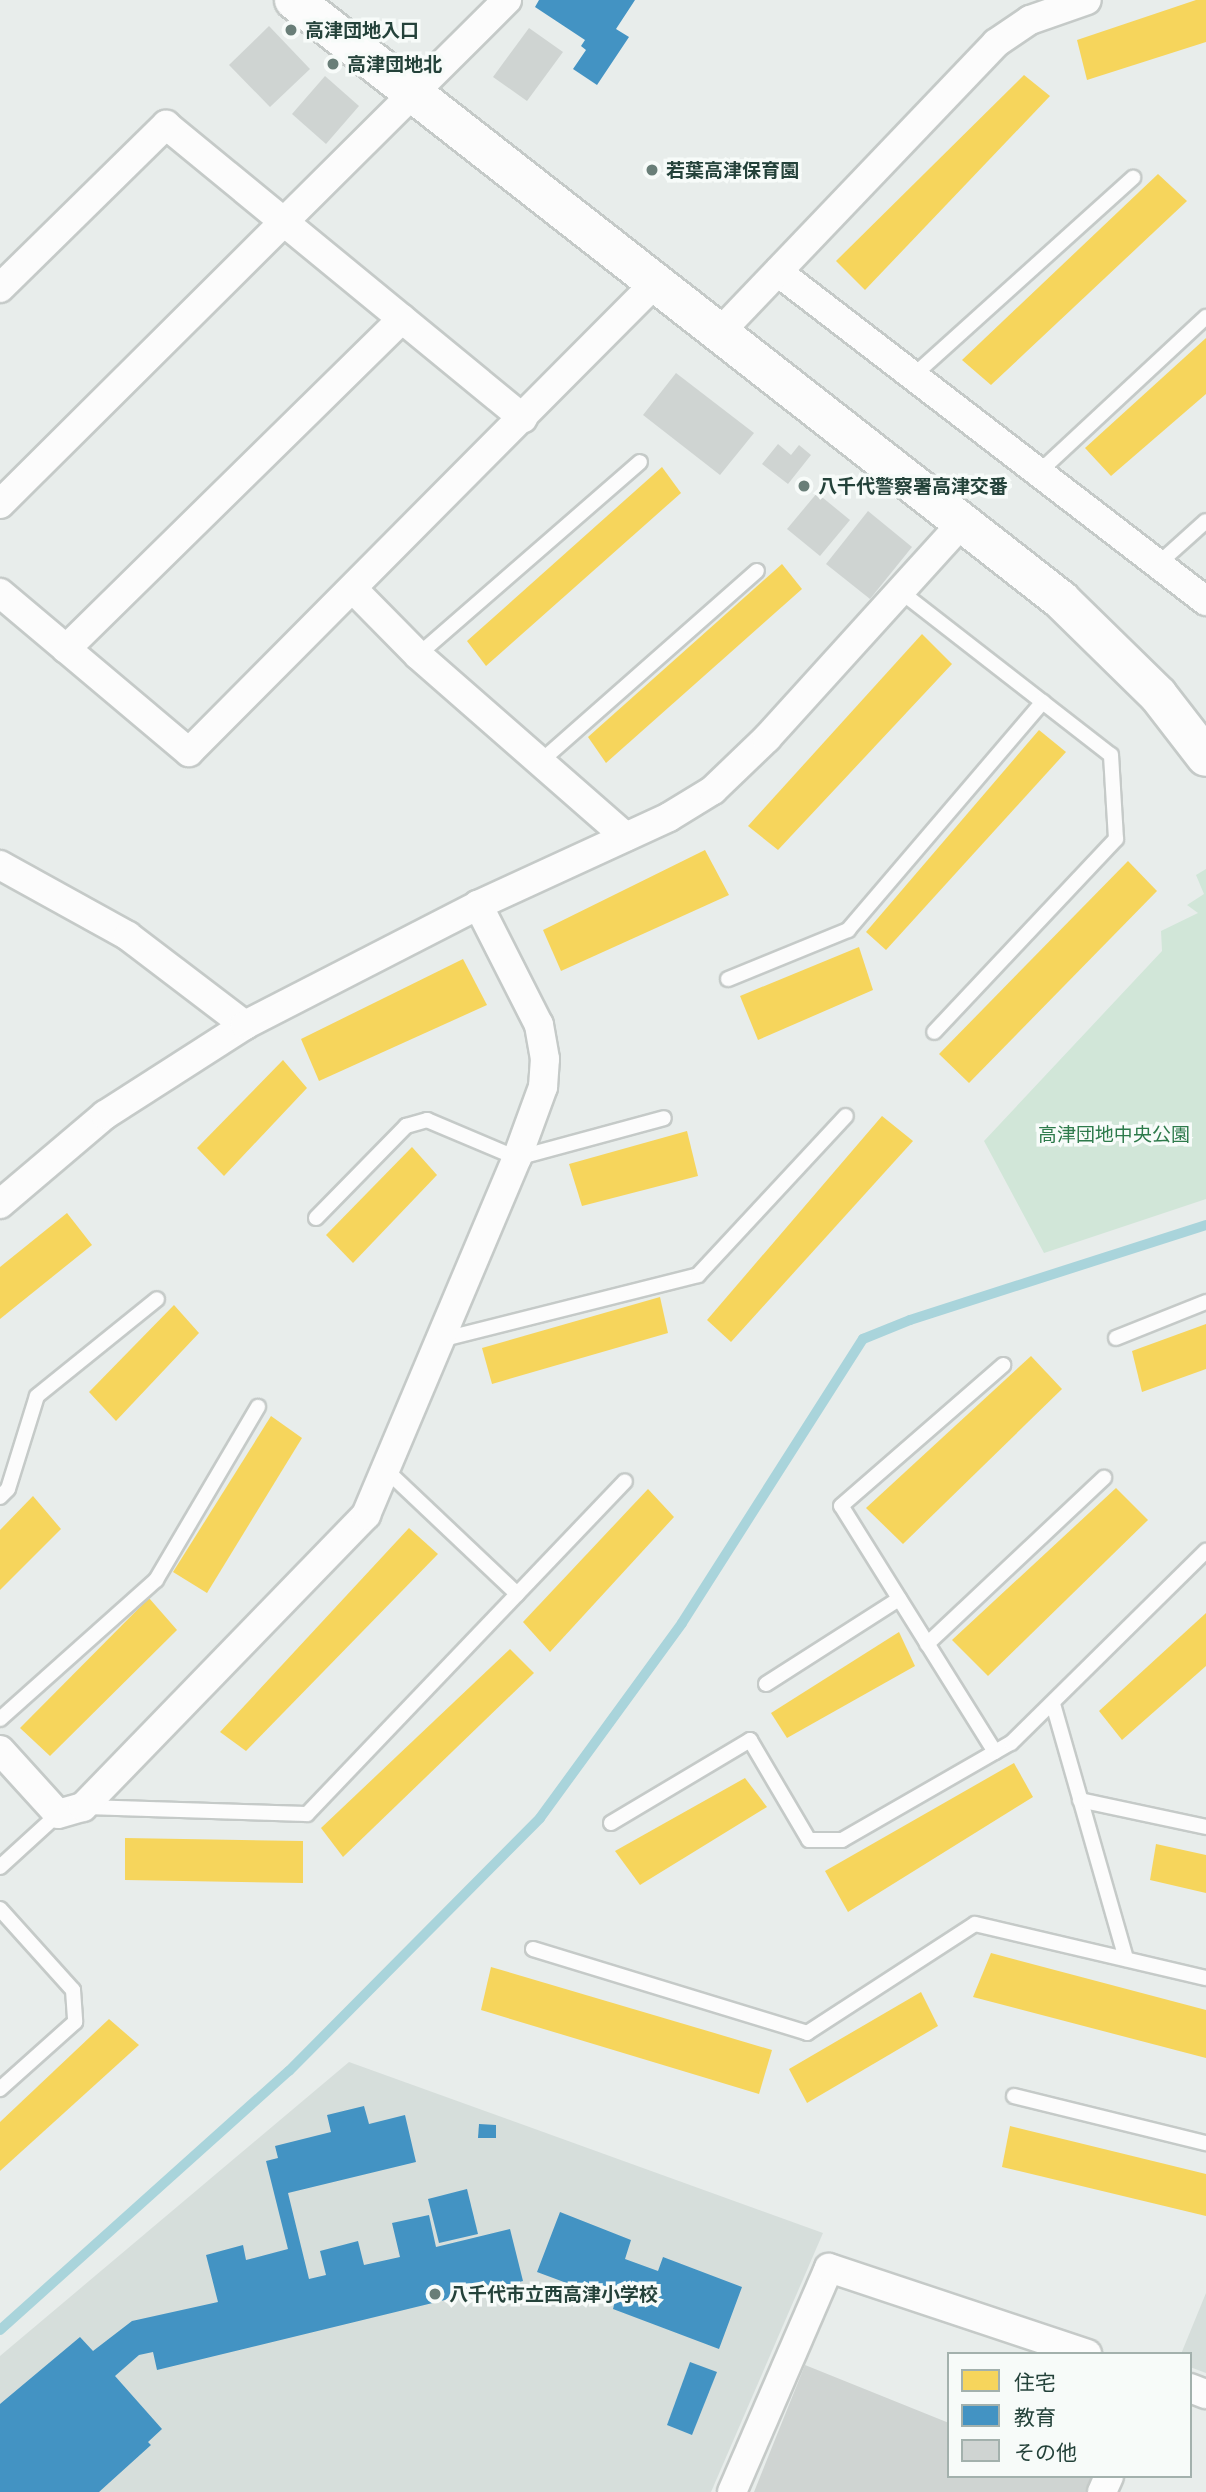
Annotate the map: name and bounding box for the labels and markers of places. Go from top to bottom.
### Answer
place label: 高津団地入口 [305,19,419,41]
marker: 高津団地入口 [283,22,299,38]
place label: 高津団地北 [347,53,442,75]
marker: 高津団地北 [325,56,341,72]
place label: 若葉高津保育園 [666,159,799,181]
marker: 若葉高津保育園 [644,162,660,178]
place label: 八千代警察署高津交番 [818,475,1008,497]
marker: 八千代警察署高津交番 [796,478,812,494]
place label: 八千代市立西高津小学校 [449,2283,658,2305]
marker: 八千代市立西高津小学校 [427,2286,443,2302]

